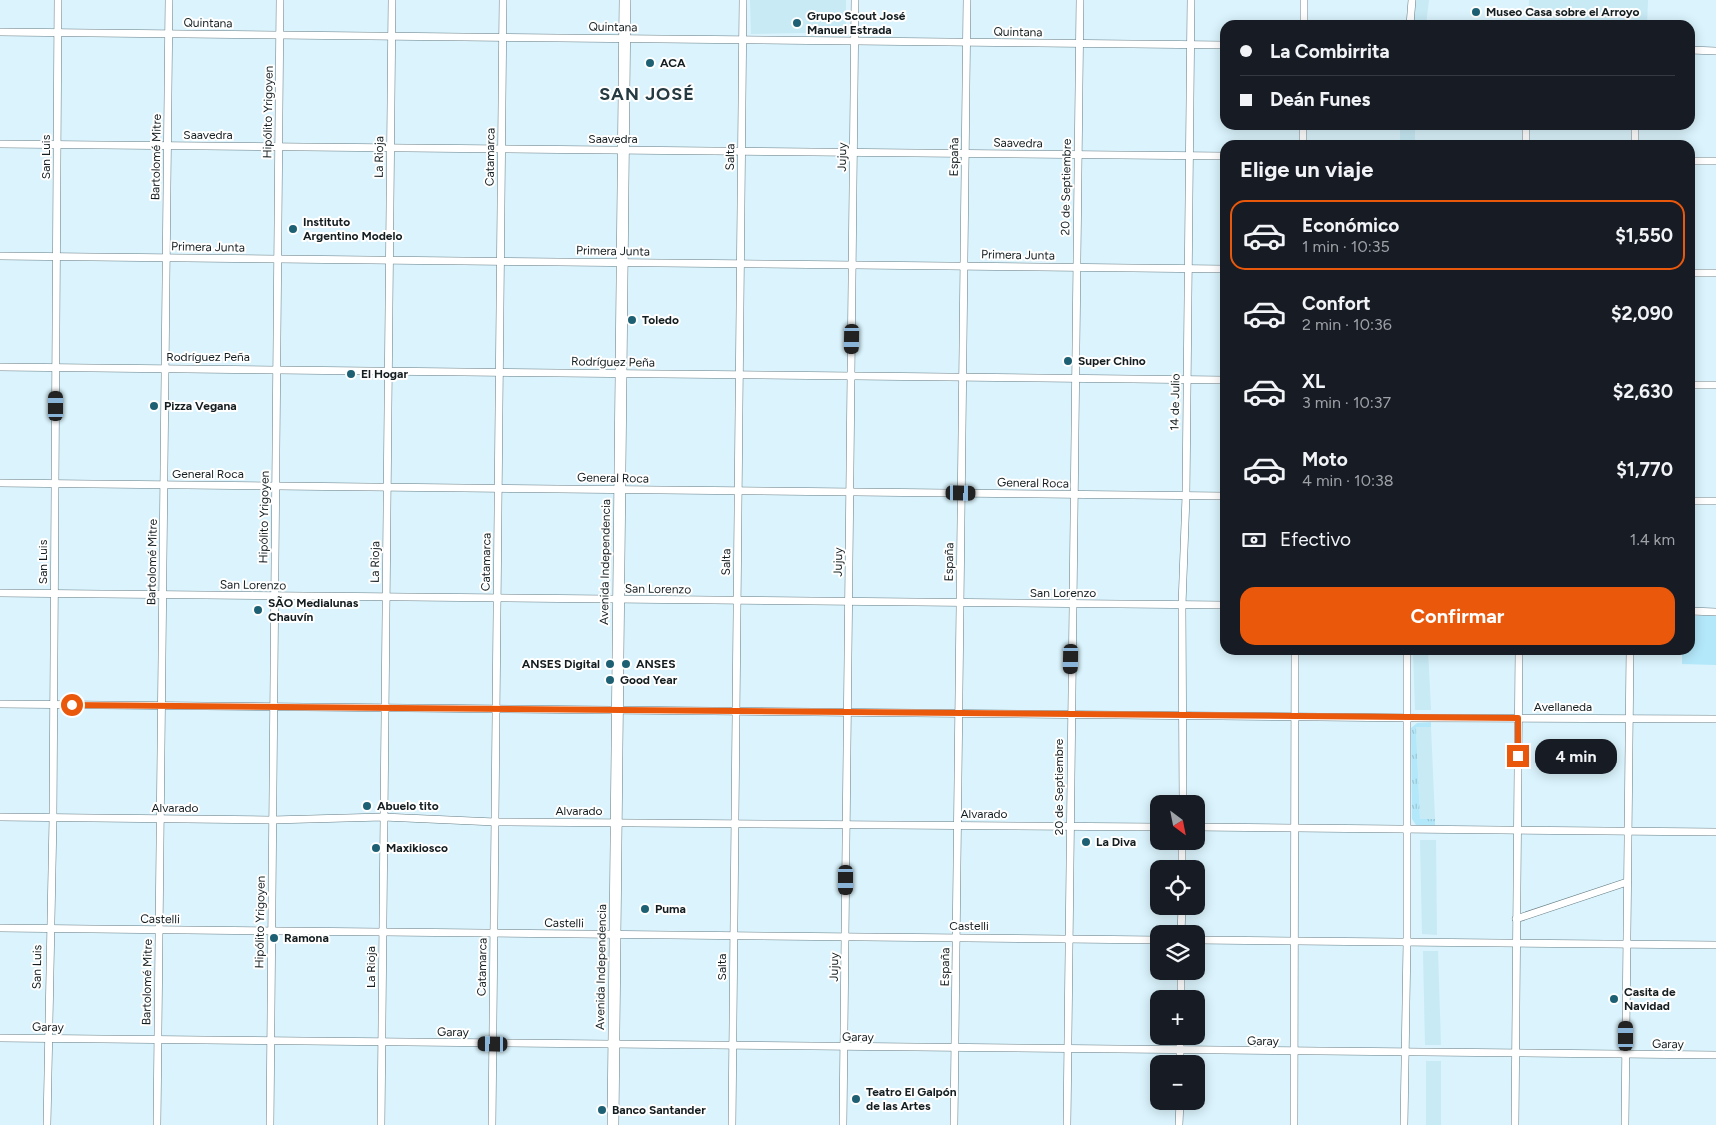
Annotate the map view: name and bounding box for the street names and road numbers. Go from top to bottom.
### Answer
street label: Quintana [183,16,233,30]
street label: Quintana [588,20,638,34]
street label: Quintana [993,25,1043,39]
street label: Hipólito Yrigoyen [260,65,276,158]
street label: Bartolomé Mitre [148,113,164,200]
street label: Saavedra [183,128,233,142]
street label: Catamarca [482,128,498,186]
street label: Saavedra [588,132,638,146]
street label: San Luis [39,134,53,179]
street label: La Rioja [372,136,386,178]
street label: Saavedra [993,136,1043,150]
street label: España [947,138,961,176]
street label: 20 de Septiembre [1058,138,1074,235]
street label: Jujuy [835,142,849,172]
street label: Salta [723,143,737,171]
street label: Primera Junta [171,239,245,255]
street label: Primera Junta [576,243,650,259]
street label: Primera Junta [981,247,1055,263]
street label: Rodríguez Peña [166,350,250,364]
street label: Rodríguez Peña [571,354,655,370]
street label: 14 de Julio [1168,373,1182,431]
street label: General Roca [172,467,244,481]
street label: Hipólito Yrigoyen [256,470,272,563]
street label: General Roca [577,470,649,486]
street label: General Roca [997,475,1069,491]
street label: Avenida Independencia [597,499,613,625]
street label: Bartolomé Mitre [144,518,160,605]
street label: Catamarca [478,533,494,591]
street label: San Luis [36,539,50,584]
street label: La Rioja [368,541,382,583]
street label: España [942,543,956,581]
street label: Jujuy [831,547,845,577]
street label: Salta [719,548,733,576]
street label: San Lorenzo [220,577,286,593]
street label: San Lorenzo [625,581,691,597]
street label: San Lorenzo [1030,586,1096,600]
street label: Avellaneda [1534,700,1592,714]
street label: 20 de Septiembre [1052,738,1066,835]
street label: Alvarado [151,801,199,815]
street label: Alvarado [555,804,603,818]
street label: Alvarado [960,807,1008,821]
street label: Hipólito Yrigoyen [252,875,268,968]
street label: Avenida Independencia [593,904,609,1030]
street label: Castelli [140,912,180,926]
street label: Castelli [544,916,584,930]
street label: Castelli [949,919,989,933]
street label: Bartolomé Mitre [139,938,155,1025]
street label: Catamarca [474,938,490,996]
street label: San Luis [30,944,44,989]
street label: La Rioja [364,946,378,988]
street label: España [938,948,952,986]
street label: Jujuy [827,952,841,982]
street label: Salta [715,954,729,980]
street label: Garay [32,1020,65,1034]
street label: Garay [437,1025,470,1039]
street label: Garay [842,1030,875,1044]
street label: Garay [1247,1034,1280,1048]
street label: Garay [1652,1037,1685,1051]

